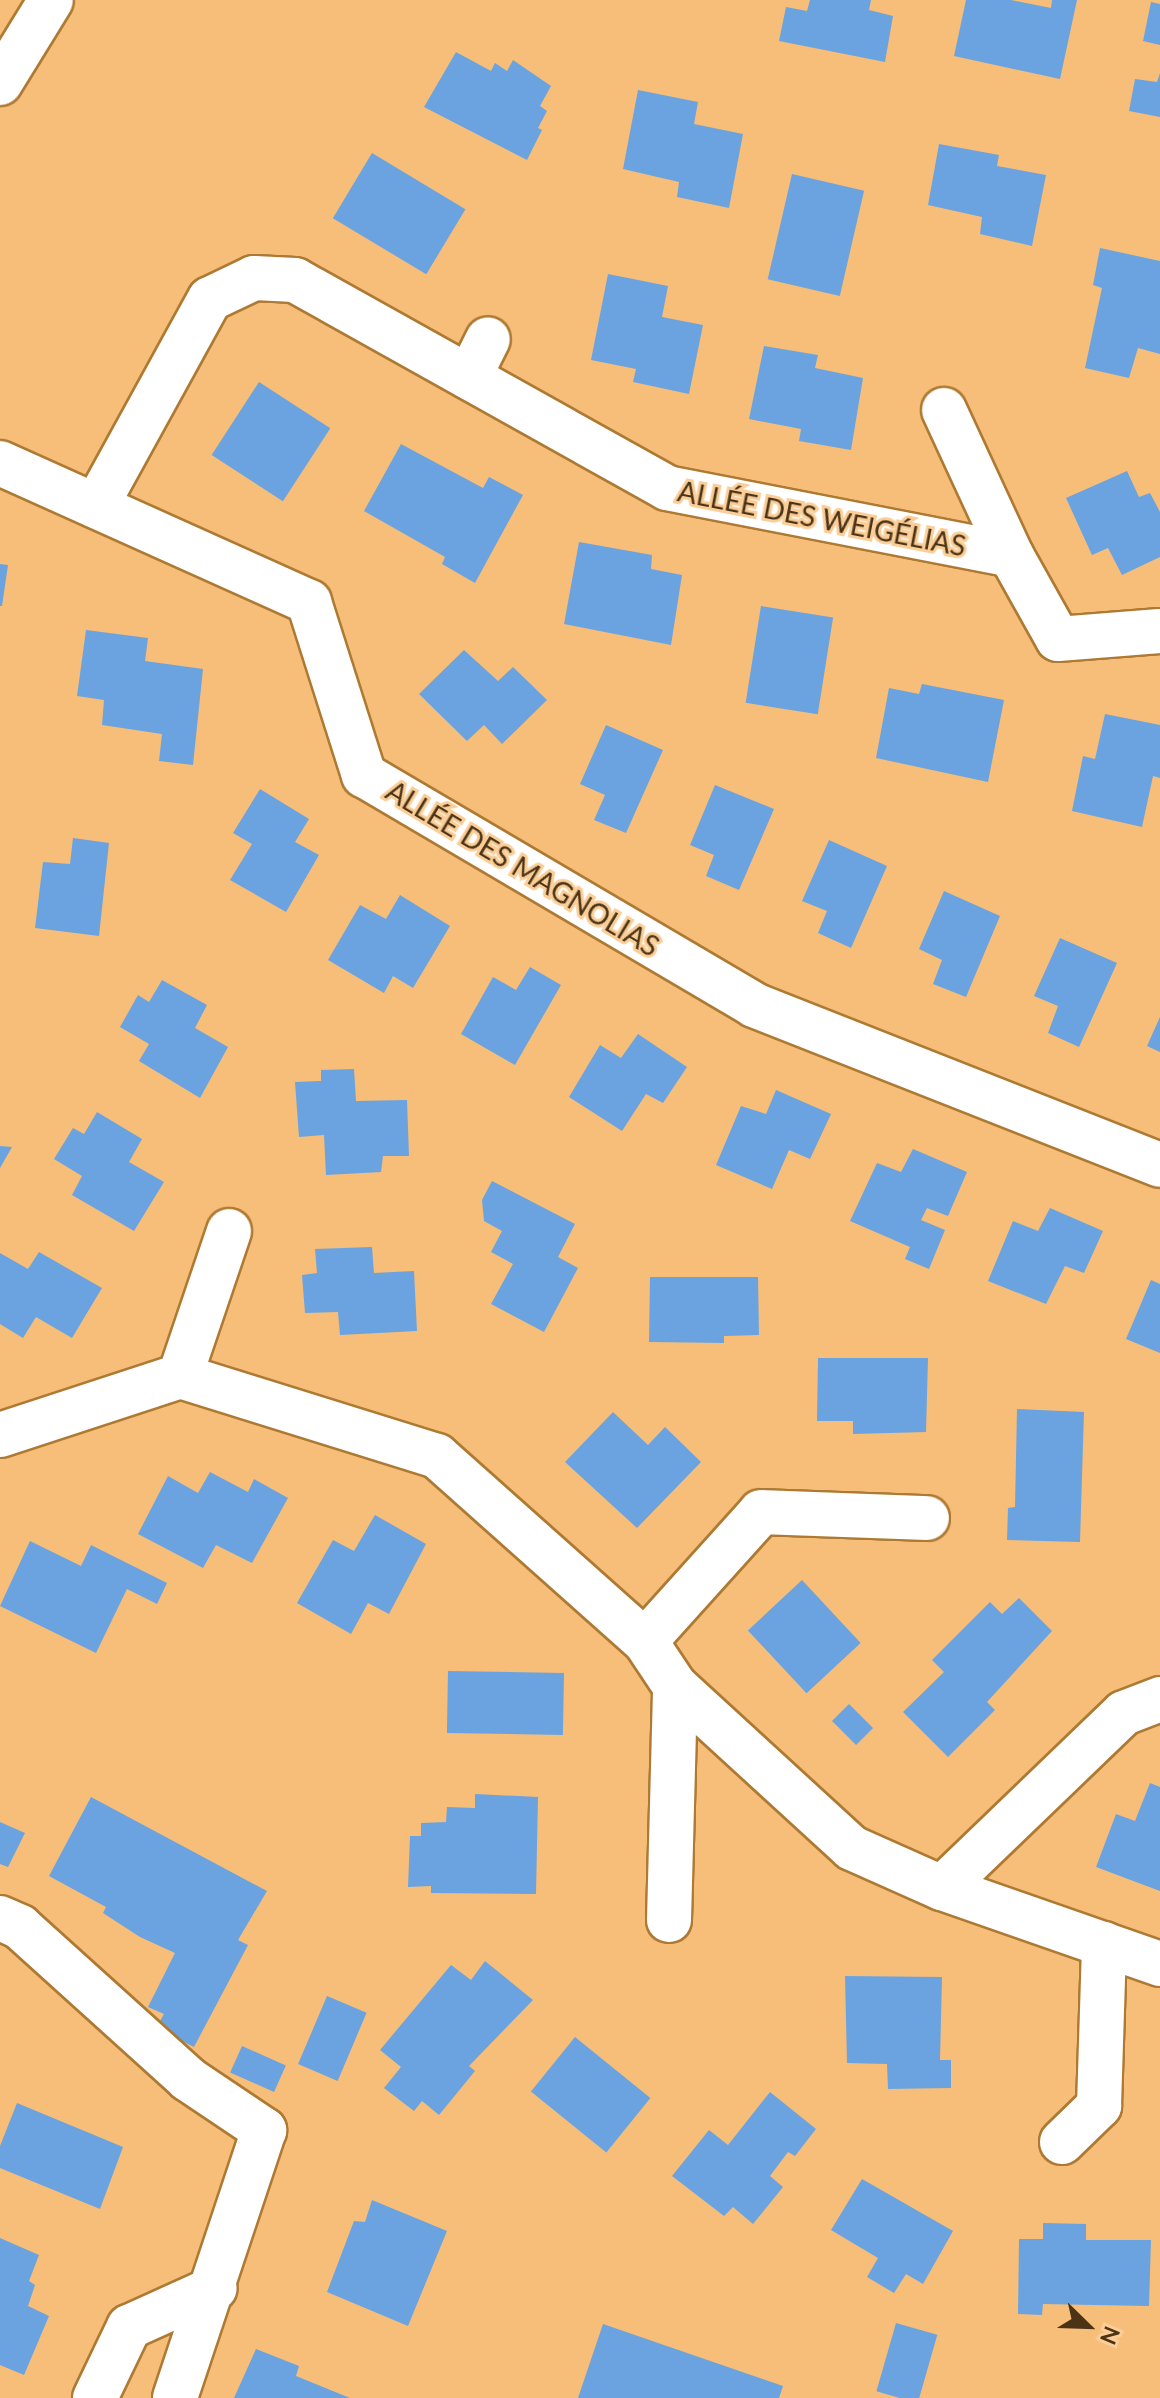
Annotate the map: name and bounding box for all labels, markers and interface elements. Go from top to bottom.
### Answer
street label: ALLÉE DES WEIGÉLIAS [675,474,969,562]
street label: ALLÉE DES MAGNOLIAS [381,773,665,963]
north arrow [1048,2286,1128,2366]
text: N [1095,2322,1126,2349]

